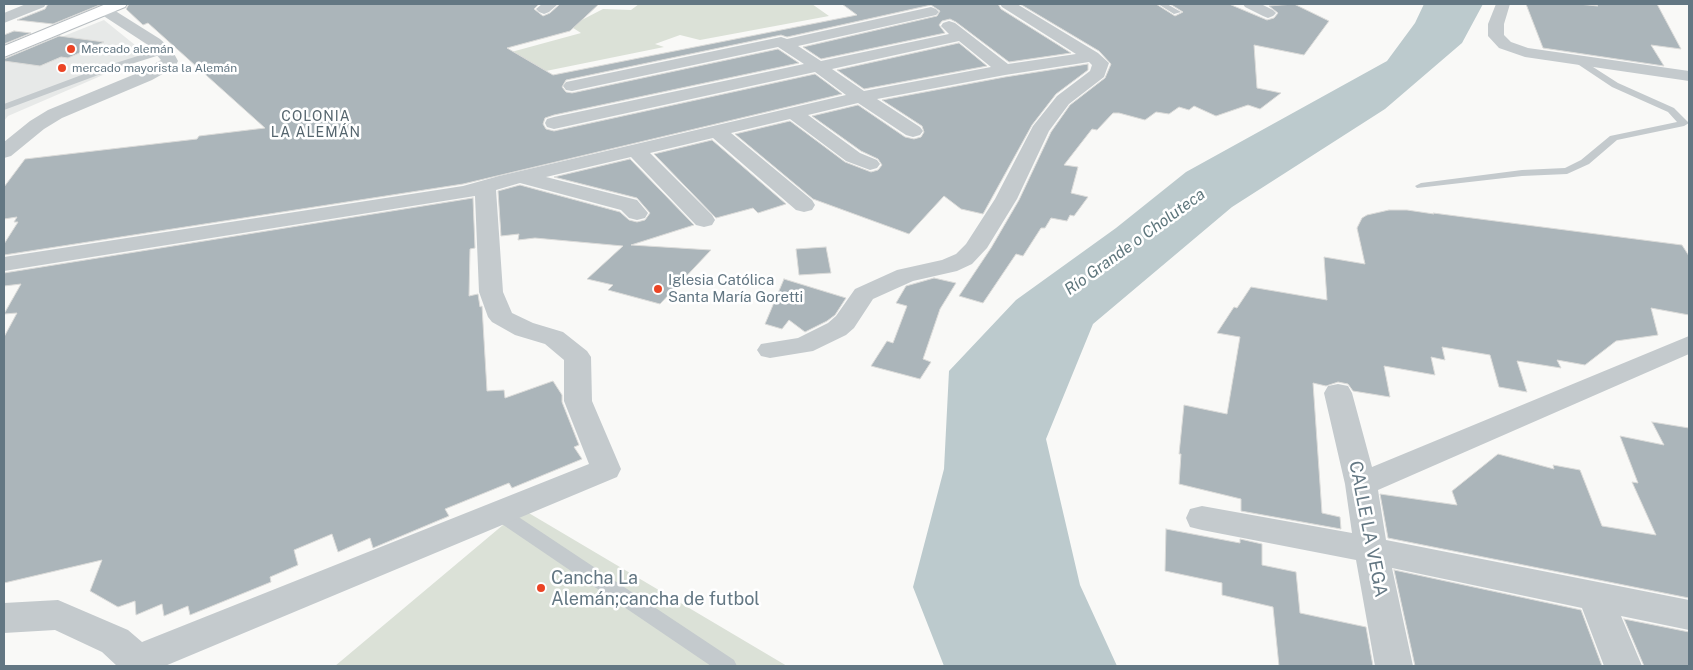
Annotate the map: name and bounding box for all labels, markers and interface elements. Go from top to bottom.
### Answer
place label: Mercado alemán [81,42,174,56]
marker: Mercado alemán [65,43,77,55]
place label: mercado mayorista la Alemán [72,61,237,75]
marker: mercado mayorista la Alemán [56,62,68,74]
district label: COLONIA LA ALEMÁN [270,109,362,142]
water label: Río Grande o Choluteca [1061,185,1209,299]
place label: Iglesia Católica Santa María Goretti [668,271,803,306]
marker: Iglesia Católica Santa María Goretti [652,283,664,295]
street label: CALLE LA VEGA [1344,459,1392,599]
place label: Cancha La Alemán;cancha de futbol [551,567,760,610]
marker: Cancha La Alemán;cancha de futbol [535,582,547,594]

